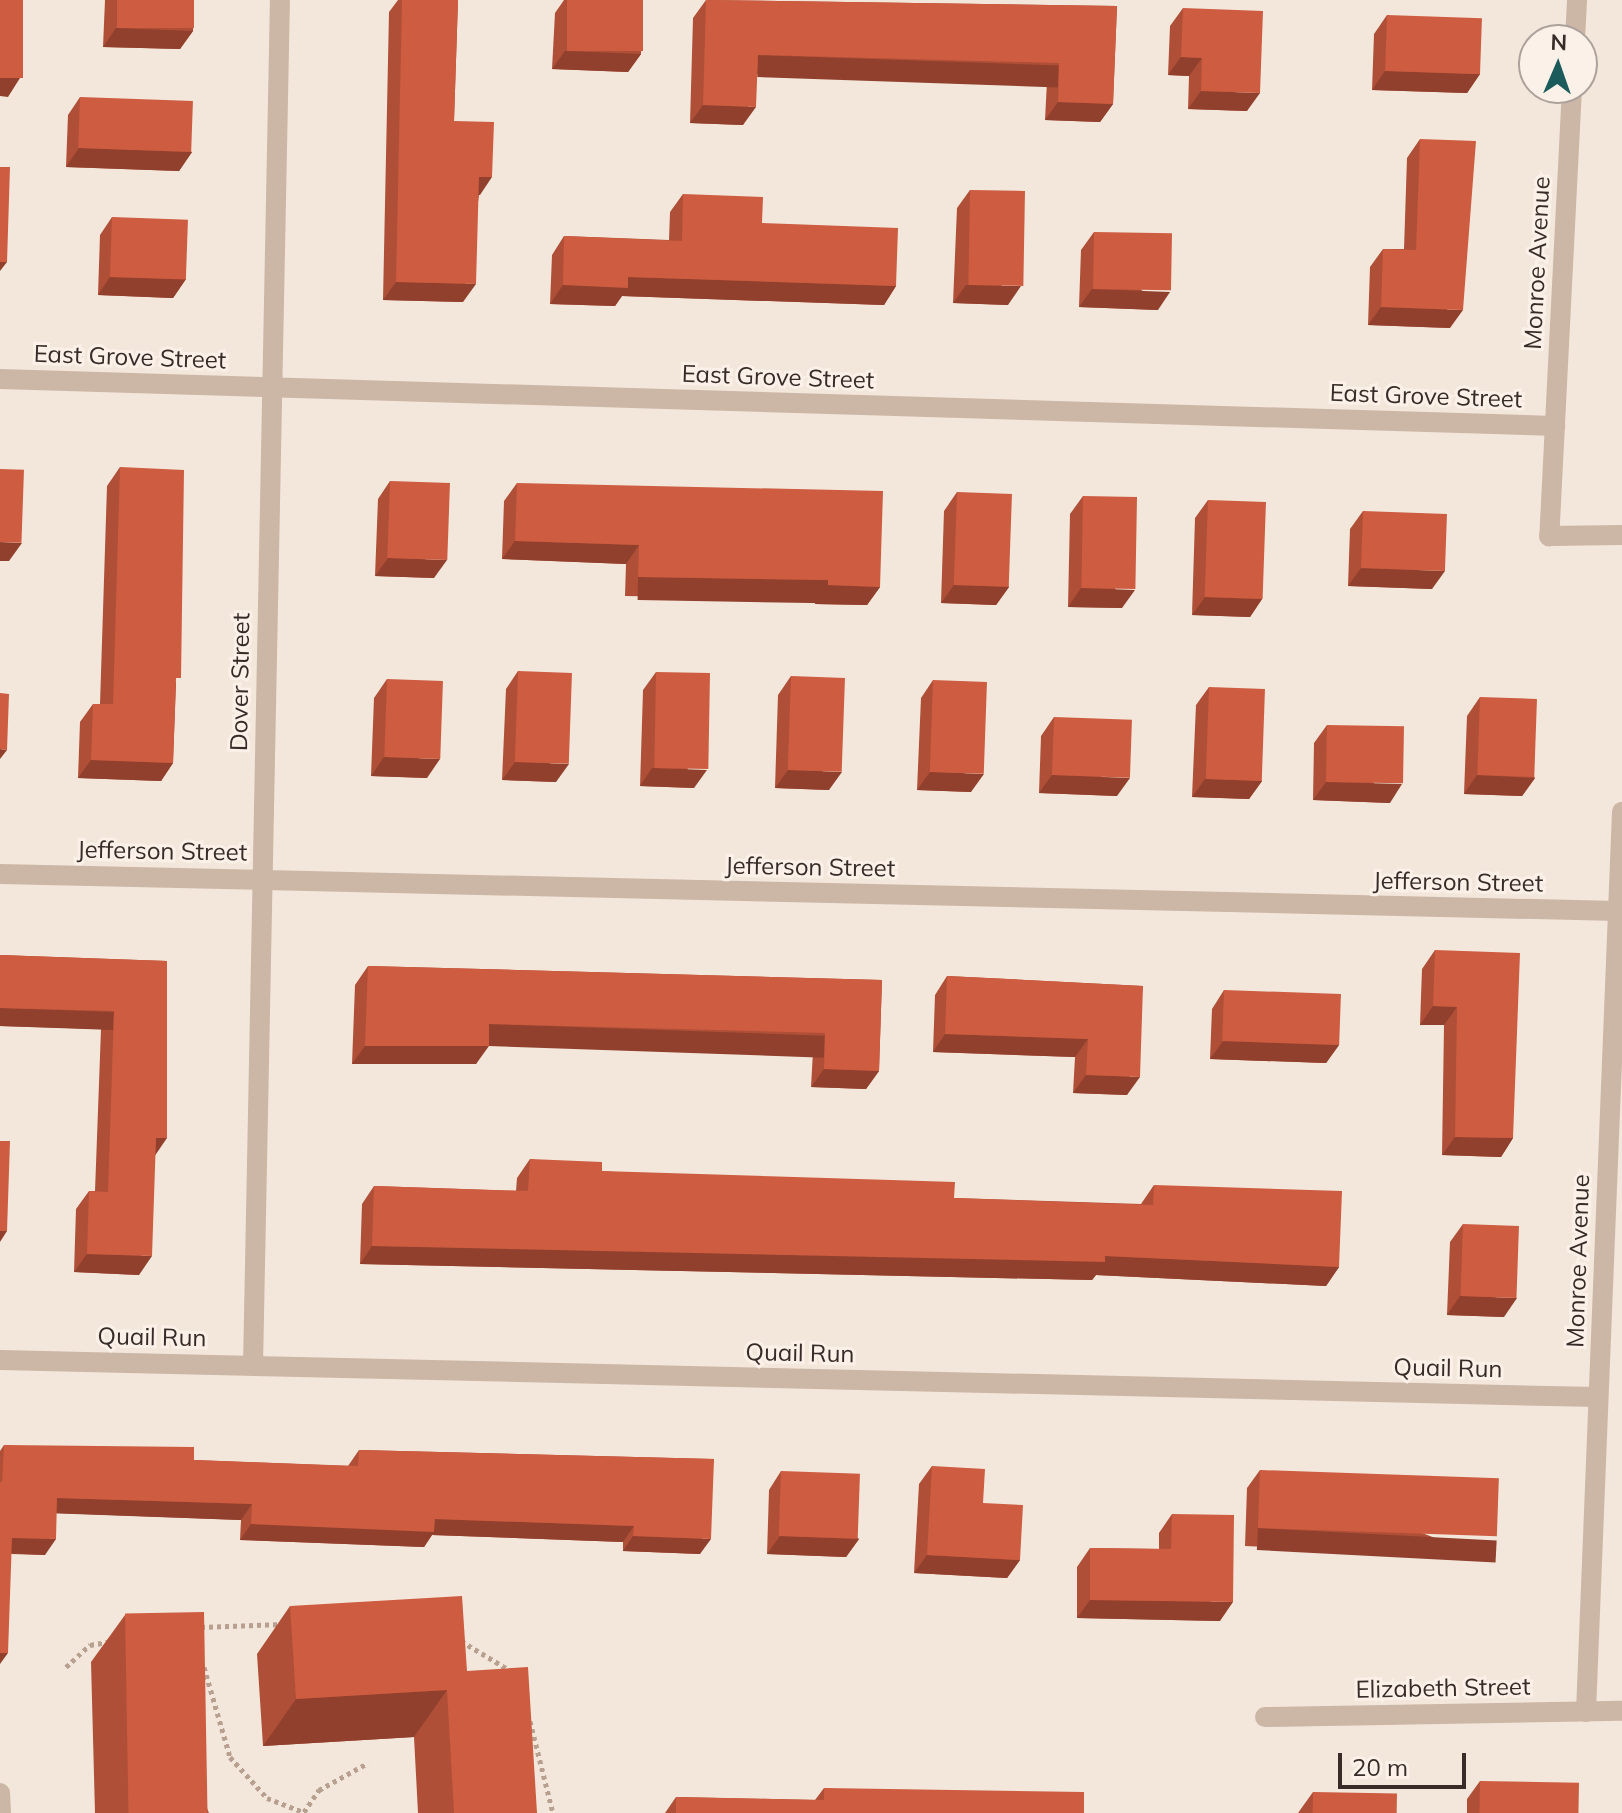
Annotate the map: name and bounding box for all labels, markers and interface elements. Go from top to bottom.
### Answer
north arrow [1518,24,1598,104]
text: N [1550,28,1568,56]
street label: Monroe Avenue [1518,176,1556,350]
street label: East Grove Street [33,339,227,375]
street label: East Grove Street [681,359,875,395]
street label: East Grove Street [1329,378,1523,414]
street label: Dover Street [224,613,256,751]
street label: Jefferson Street [77,835,247,867]
street label: Jefferson Street [725,851,895,883]
street label: Jefferson Street [1373,866,1543,898]
street label: Monroe Avenue [1561,1174,1595,1348]
street label: Quail Run [97,1322,207,1352]
street label: Quail Run [745,1338,855,1368]
street label: Quail Run [1393,1353,1503,1383]
street label: Elizabeth Street [1355,1672,1531,1704]
scale bar [1342,1737,1470,1787]
text: 20 m [1352,1752,1408,1782]

